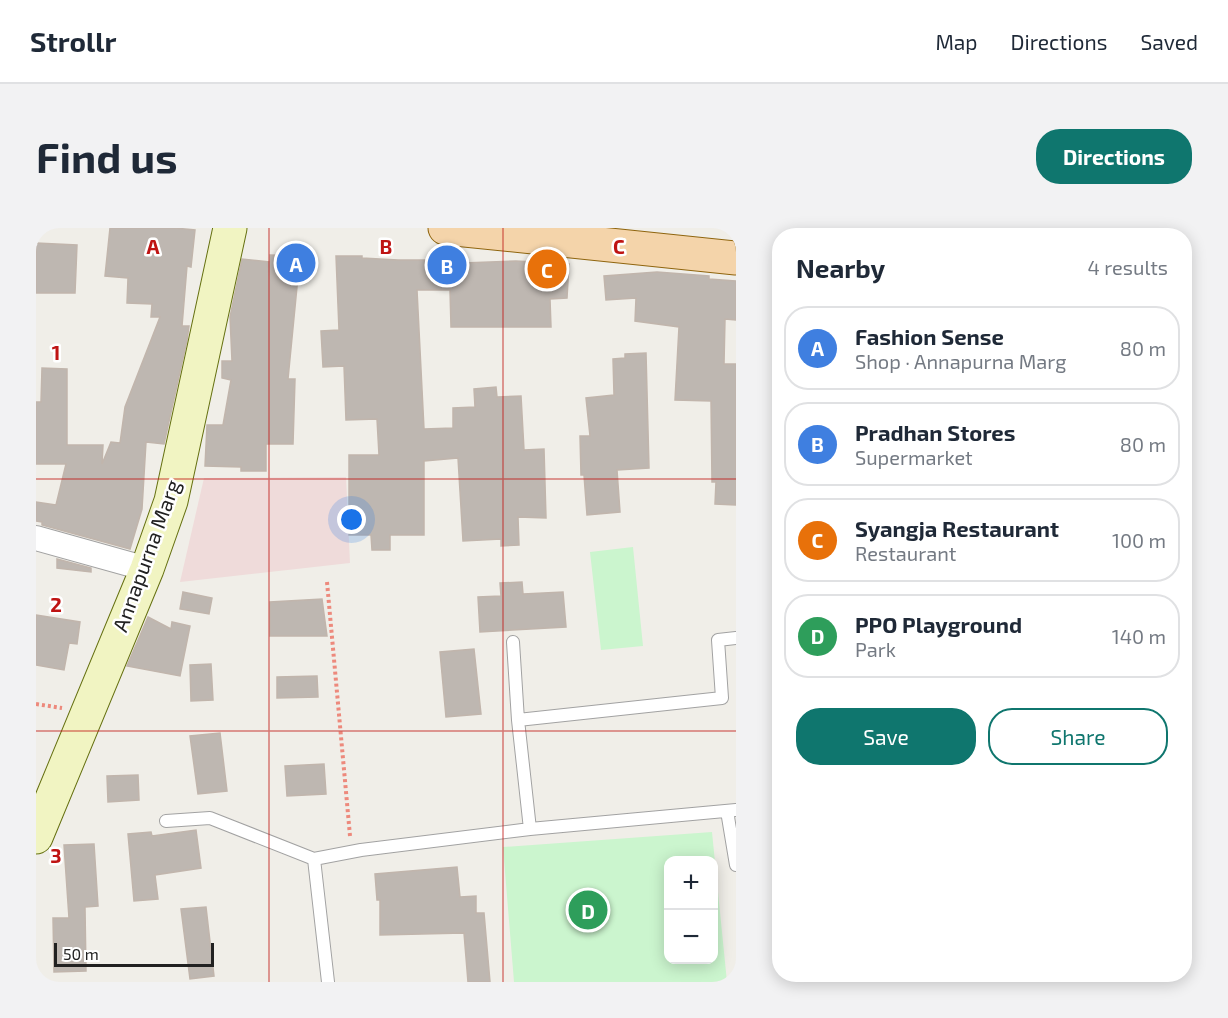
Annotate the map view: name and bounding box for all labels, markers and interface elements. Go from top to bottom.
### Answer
text: Strollr [30,24,116,58]
text: Map [935,29,978,54]
text: Directions [1011,29,1107,54]
text: Saved [1140,29,1198,54]
button: Directions [1036,129,1192,184]
text: Find us [36,131,178,181]
text: A [146,234,160,258]
text: B [380,234,392,258]
text: C [613,234,625,258]
pin: A [276,240,316,285]
pin: B [428,243,466,288]
pin: C [528,246,566,291]
text: Nearby [796,252,885,283]
text: 4 results [1088,255,1168,279]
text: Fashion Sense [855,323,1004,349]
text: A [811,336,824,360]
text: 80 m [1120,336,1166,360]
text: 1 [52,340,60,364]
text: Shop · Annapurna Marg [855,349,1066,373]
text: Pradhan Stores [855,419,1015,445]
text: B [811,432,824,456]
text: 80 m [1120,432,1166,456]
text: Supermarket [855,445,973,469]
street label: Annapurna Marg [106,476,185,635]
your location [337,505,366,534]
text: Syangja Restaurant [855,515,1059,541]
text: C [812,528,823,552]
text: 100 m [1112,528,1166,552]
text: Restaurant [855,541,956,565]
text: 2 [50,592,62,616]
text: PPO Playground [855,611,1022,637]
text: D [811,624,824,648]
text: 140 m [1112,624,1166,648]
text: Park [855,637,896,661]
button: Save [796,708,976,765]
button: Share [988,708,1168,765]
text: 3 [50,843,62,867]
map controls [664,856,718,964]
button: + [664,856,718,910]
pin: D [568,888,608,932]
button: − [664,910,718,964]
scale bar [54,940,214,968]
text: 50 m [63,944,99,963]

